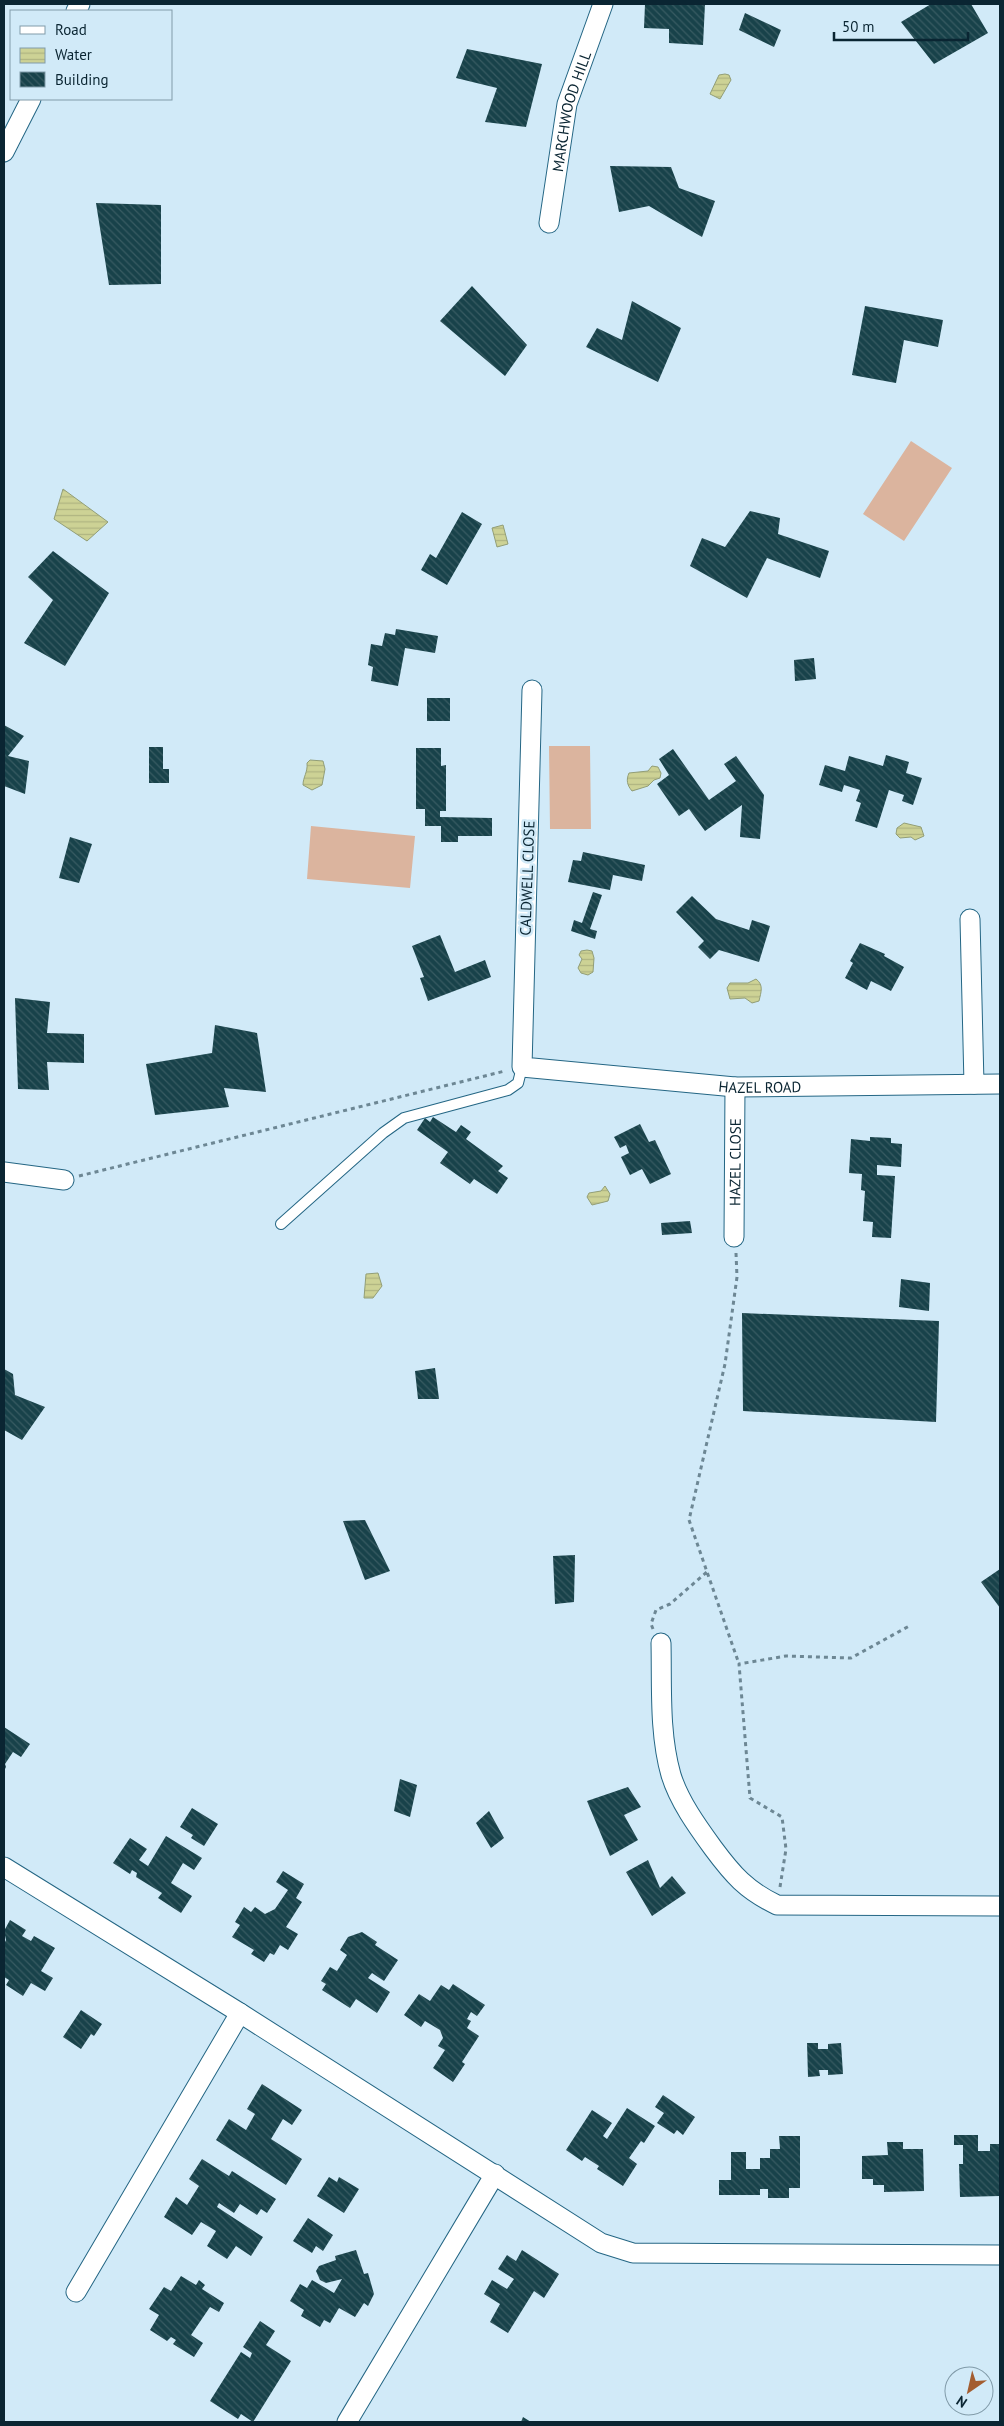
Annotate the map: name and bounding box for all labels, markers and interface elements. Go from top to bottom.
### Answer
legend [10,10,172,100]
scale bar [834,10,968,42]
text: 50 m [842,17,875,36]
text: Road [55,20,87,39]
text: Water [55,45,92,64]
street label: MARCHWOOD HILL [547,48,595,173]
text: Building [55,70,109,89]
street label: CALDWELL CLOSE [515,820,539,936]
street label: HAZEL ROAD [718,1076,801,1097]
street label: HAZEL CLOSE [725,1118,744,1206]
north arrow [944,2366,994,2416]
text: N [953,2392,971,2412]

